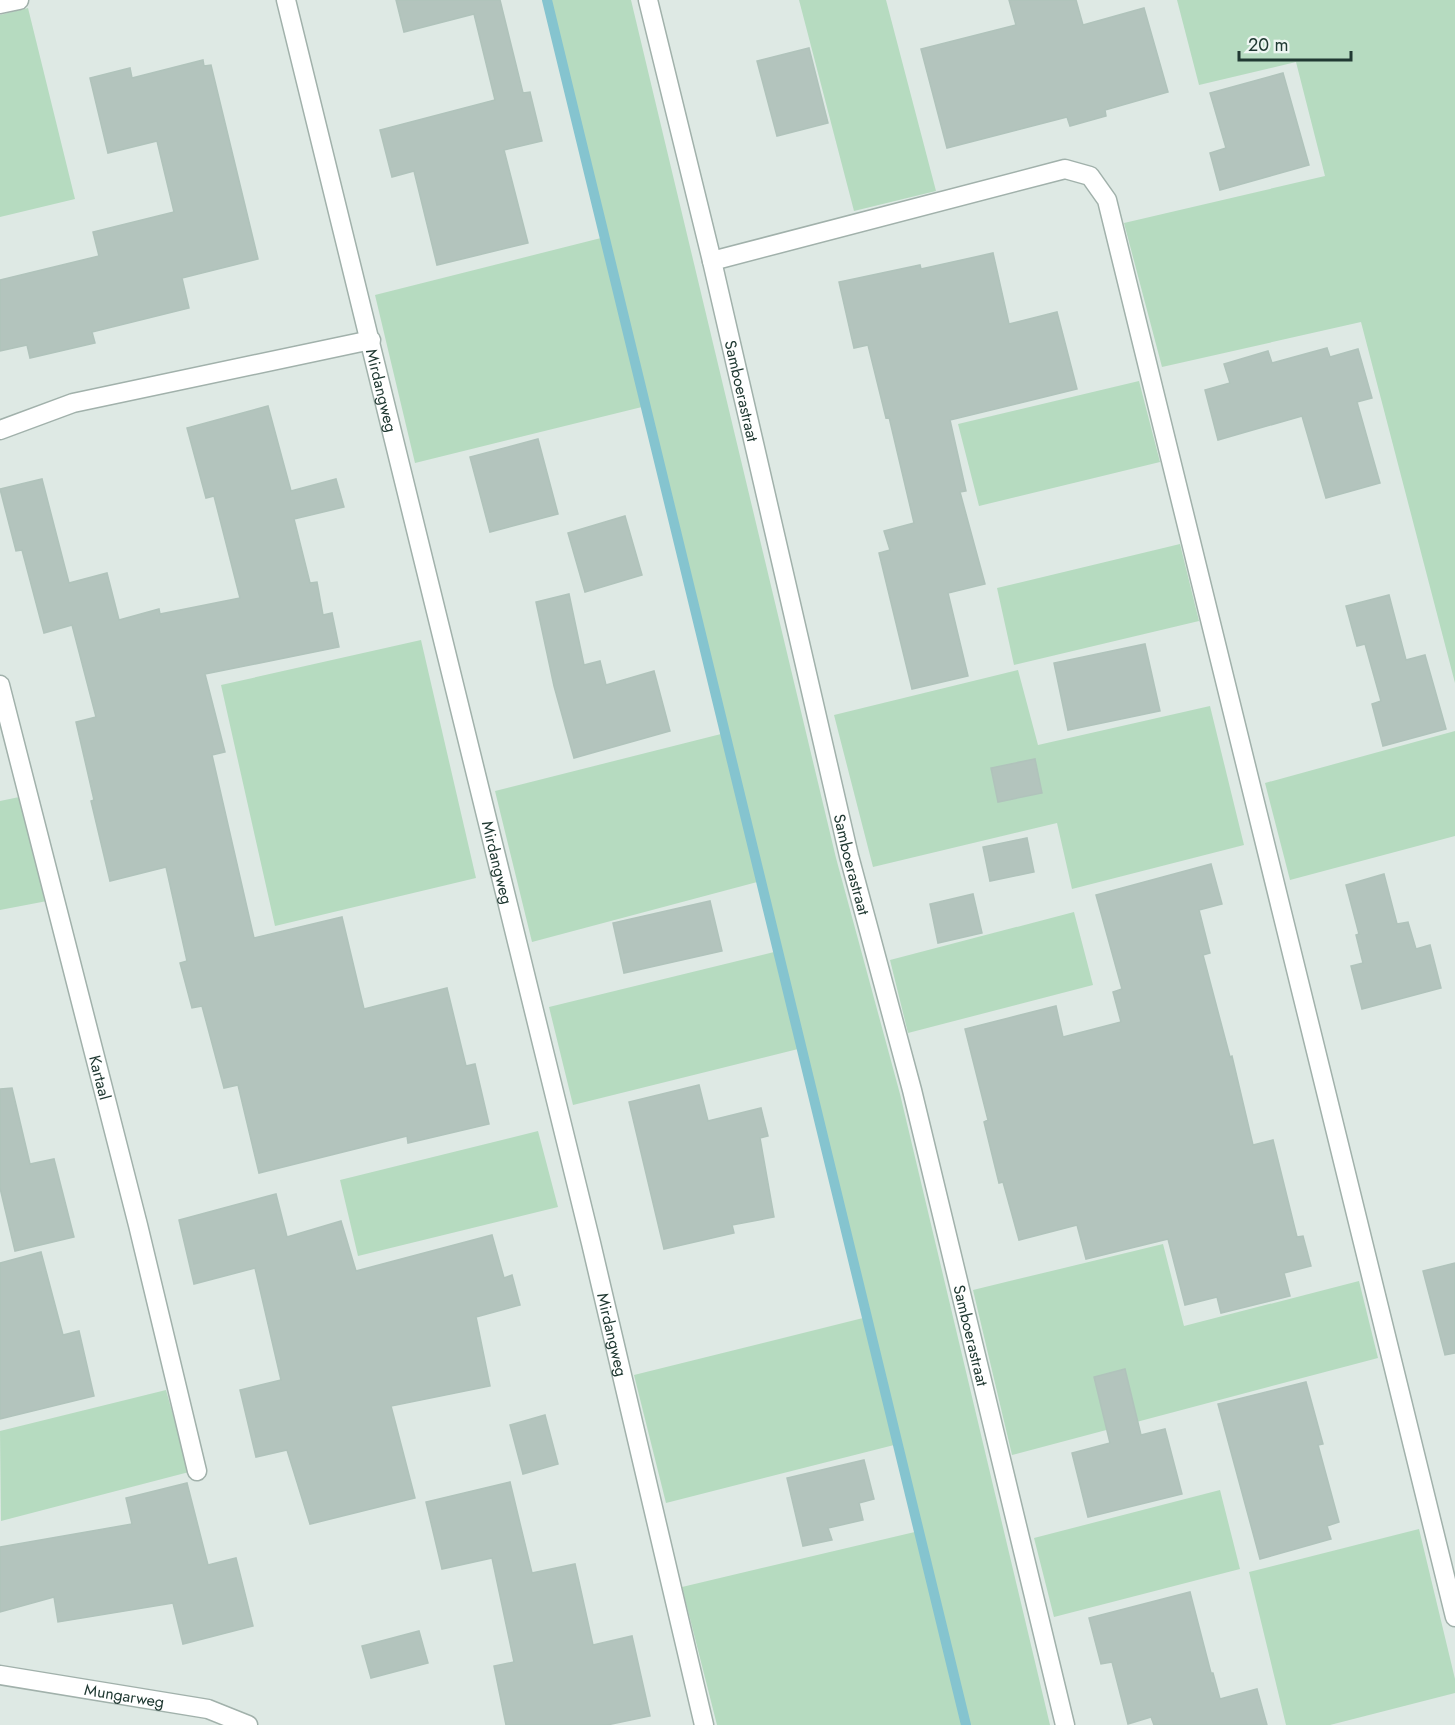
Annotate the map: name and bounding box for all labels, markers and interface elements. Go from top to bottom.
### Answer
scale bar [1239,24,1352,62]
text: 20 m [1248,32,1288,58]
street label: Samboerastraat [719,338,764,444]
street label: Mirdangweg [360,347,403,435]
street label: Samboerastraat [828,812,875,918]
street label: Mirdangweg [476,819,518,907]
street label: Kartaal [83,1053,117,1102]
street label: Samboerastraat [947,1283,994,1389]
street label: Mirdangweg [591,1291,633,1379]
street label: Mungarweg [83,1678,166,1714]

